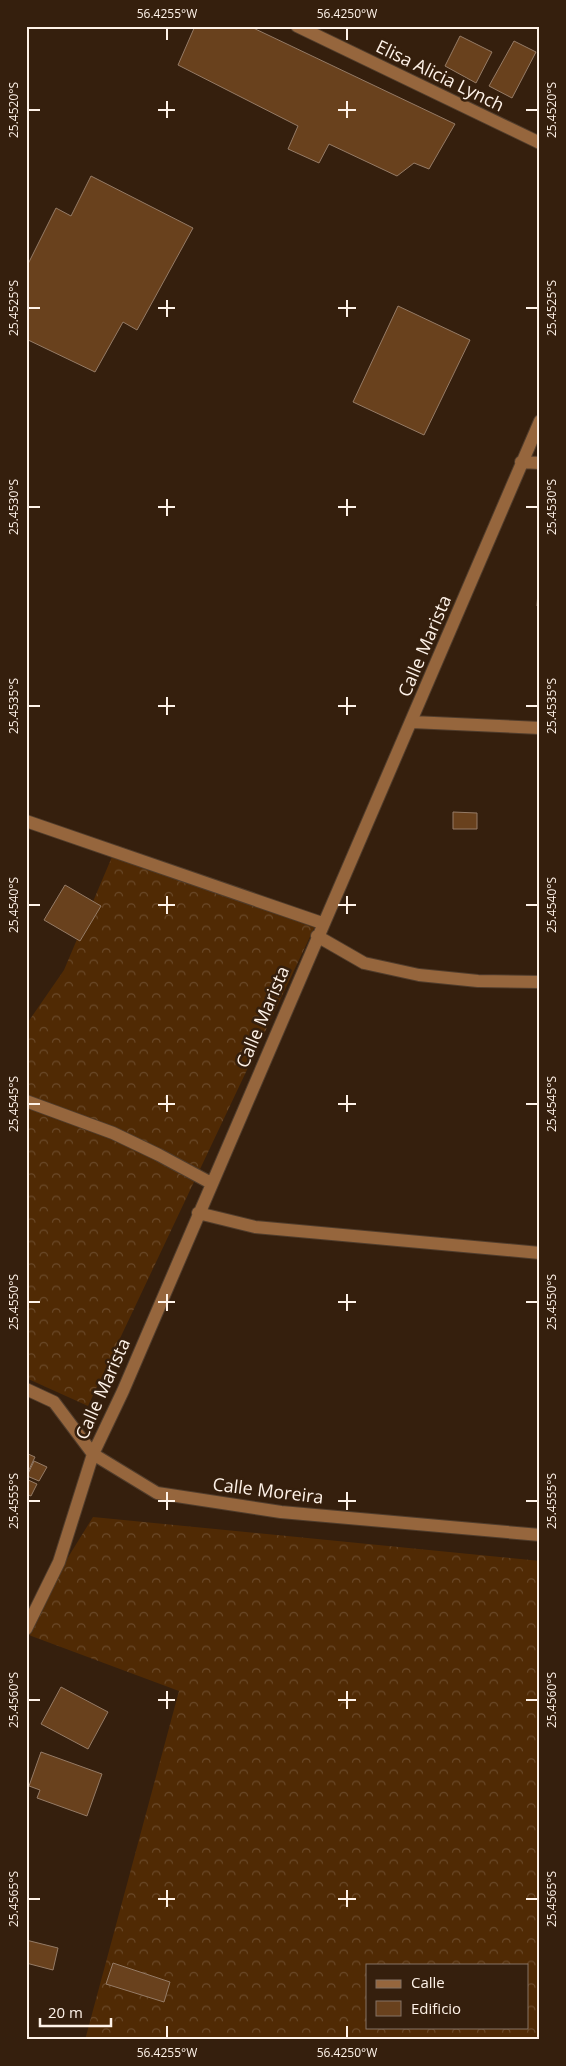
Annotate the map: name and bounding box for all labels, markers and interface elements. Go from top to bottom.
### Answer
text: 56.4255°W [137,5,197,22]
text: 56.4250°W [317,5,377,22]
street label: Elisa Alicia Lynch [372,34,509,117]
text: 25.4520°S [5,82,22,138]
text: 25.4520°S [543,82,560,138]
text: 25.4525°S [5,280,22,336]
text: 25.4525°S [543,280,560,336]
text: 25.4530°S [5,479,22,535]
text: 25.4530°S [543,479,560,535]
street label: Calle Marista [392,591,456,700]
text: 25.4535°S [5,678,22,734]
text: 25.4535°S [543,678,560,734]
text: 25.4540°S [5,877,22,933]
text: 25.4540°S [543,877,560,933]
street label: Calle Marista [230,962,294,1071]
text: 25.4545°S [5,1076,22,1132]
text: 25.4545°S [543,1076,560,1132]
text: 25.4550°S [5,1274,22,1330]
text: 25.4550°S [543,1274,560,1330]
street label: Calle Marista [69,1334,135,1443]
street label: Calle Moreira [211,1471,325,1509]
text: 25.4555°S [5,1473,22,1529]
text: 25.4555°S [543,1473,560,1529]
text: 25.4560°S [5,1672,22,1728]
text: 25.4560°S [543,1672,560,1728]
text: 25.4565°S [5,1871,22,1927]
text: 25.4565°S [543,1871,560,1927]
legend [366,1964,528,2028]
text: Calle [411,1972,445,1992]
scale bar [40,1996,111,2028]
text: Edificio [411,1998,461,2018]
text: 20 m [48,2002,83,2022]
text: 56.4255°W [137,2044,197,2061]
text: 56.4250°W [317,2044,377,2061]

